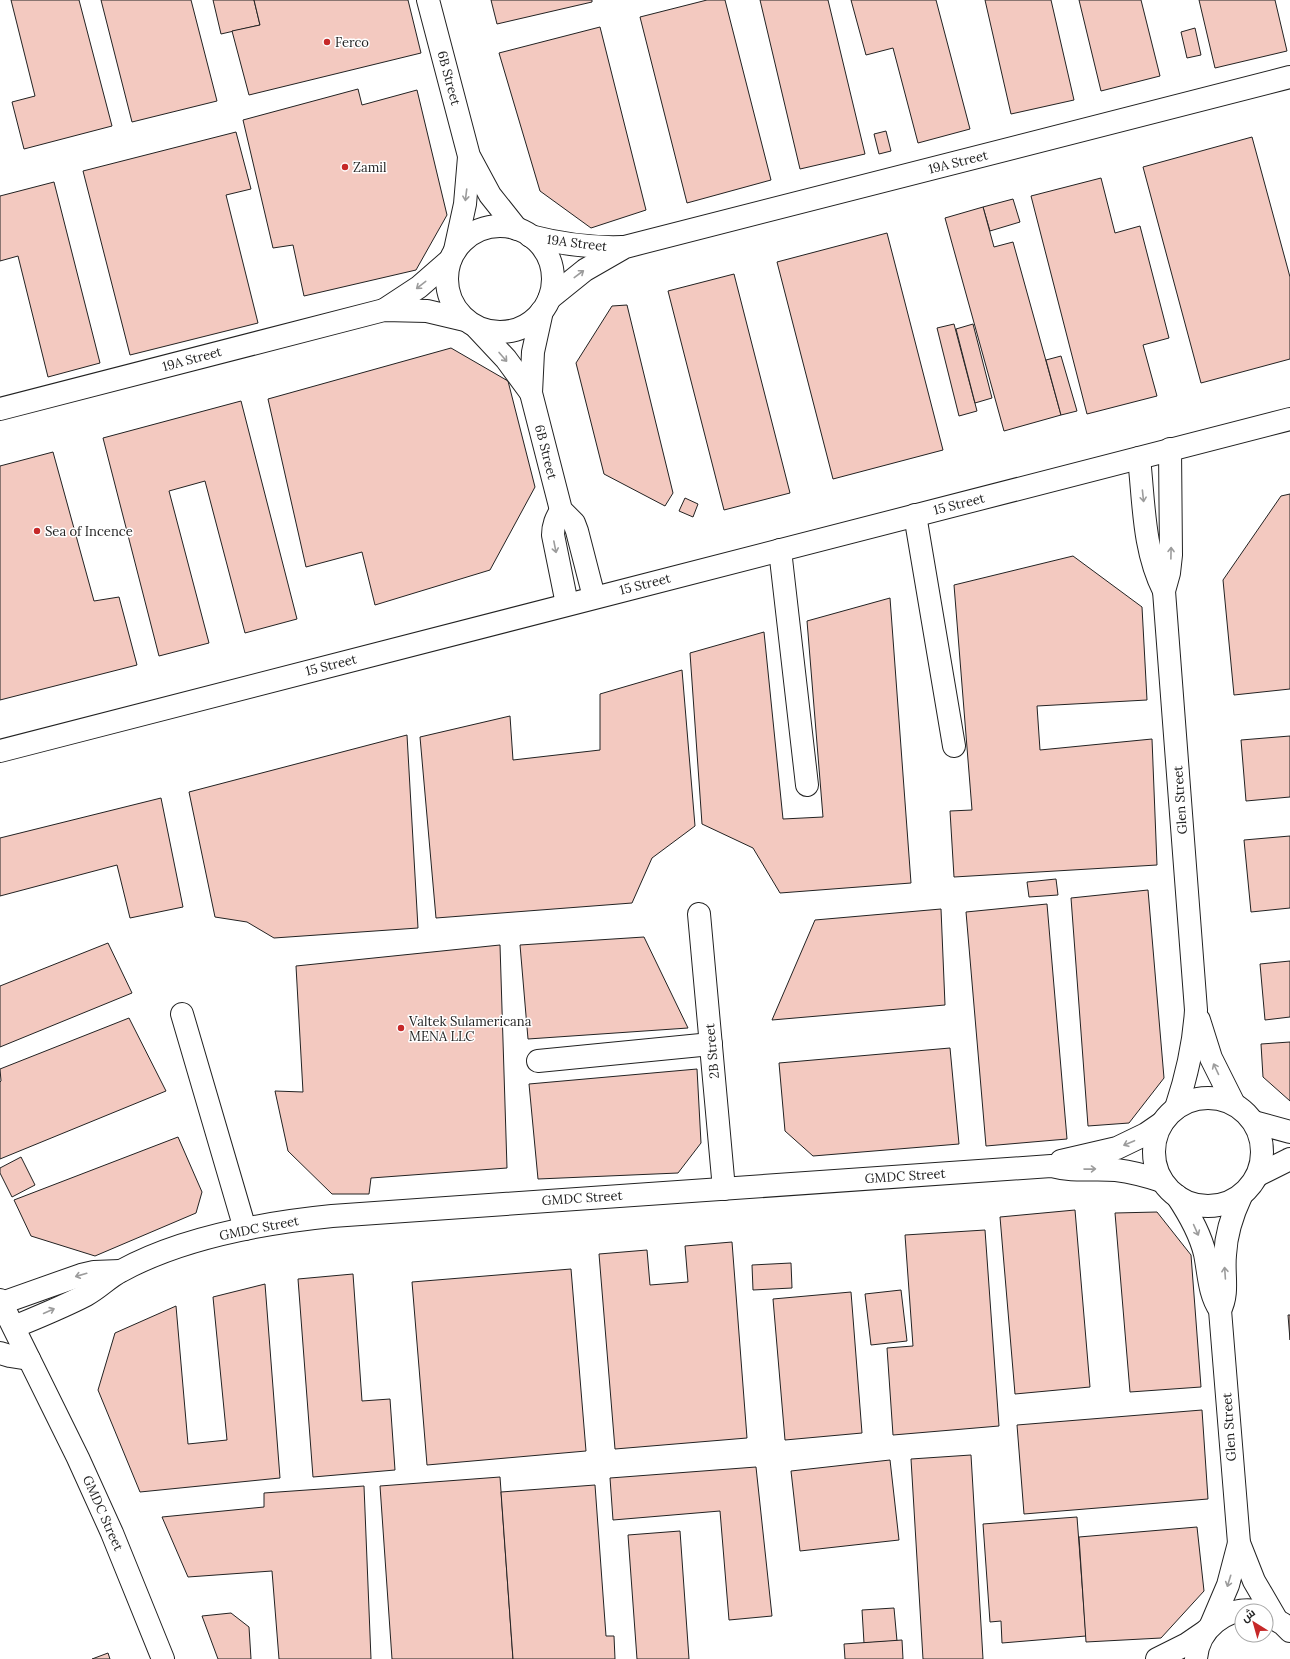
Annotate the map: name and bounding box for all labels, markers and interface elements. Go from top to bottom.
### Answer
place label: Ferco [335,34,369,51]
marker: Ferco [322,37,332,47]
street label: 6B Street [434,49,464,107]
street label: 19A Street [927,146,989,178]
place label: Zamil [353,159,387,176]
marker: Zamil [340,162,350,172]
one-way arrow [462,188,469,201]
street label: 19A Street [546,231,608,255]
one-way arrow [574,270,585,279]
one-way arrow [415,281,426,290]
street label: 19A Street [160,343,224,375]
one-way arrow [499,351,508,362]
street label: 6B Street [531,423,561,481]
street label: 15 Street [932,489,986,519]
one-way arrow [1139,489,1147,502]
place label: Sea of Incence [45,523,133,540]
marker: Sea of Incence [32,526,42,536]
one-way arrow [552,540,560,553]
one-way arrow [1167,547,1175,560]
street label: 15 Street [618,569,672,599]
street label: 15 Street [304,650,358,680]
street label: Glen Street [1169,765,1191,835]
place label: Valtek Sulamericana MENA LLC [408,1013,532,1045]
marker: Valtek Sulamericana MENA LLC [396,1023,406,1033]
street label: 2B Street [701,1023,723,1079]
one-way arrow [1212,1064,1219,1076]
one-way arrow [1123,1140,1135,1147]
street label: GMDC Street [864,1165,946,1187]
one-way arrow [1083,1166,1096,1173]
street label: GMDC Street [541,1187,623,1209]
street label: GMDC Street [218,1212,300,1244]
one-way arrow [1193,1223,1201,1235]
one-way arrow [1221,1267,1228,1280]
one-way arrow [75,1272,88,1279]
one-way arrow [43,1307,55,1315]
street label: Glen Street [1218,1392,1240,1462]
street label: GMDC Street [79,1473,127,1553]
one-way arrow [1225,1574,1232,1587]
north arrow [1234,1603,1274,1643]
text: ش [1238,1605,1258,1625]

